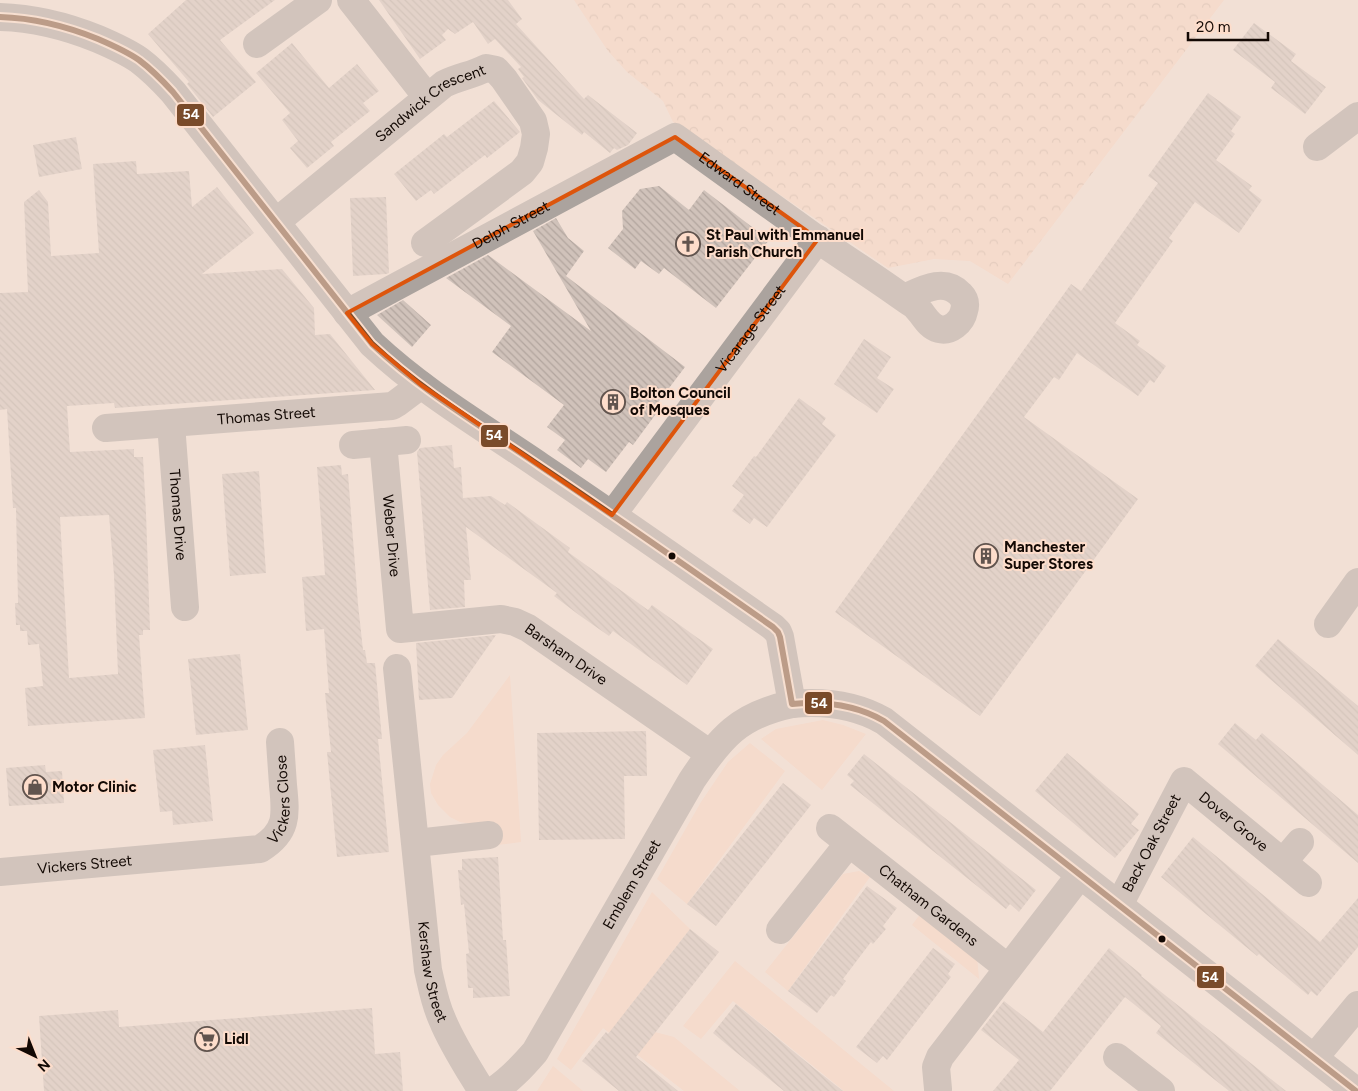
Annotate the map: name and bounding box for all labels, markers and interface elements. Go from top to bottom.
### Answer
scale bar [1188,10,1268,42]
text: 20 m [1196,18,1230,36]
street label: Sandwick Crescent [372,60,489,146]
line badge: 54 [176,103,205,127]
text: 54 [183,106,200,123]
street label: Edward Street [695,148,784,219]
street label: Delph Street [469,197,553,253]
place label: St Paul with Emmanuel Parish Church [706,226,864,261]
church icon: St Paul with Emmanuel Parish Church [675,231,701,257]
street label: Vicarage Street [712,281,790,377]
place label: Bolton Council of Mosques [630,384,731,419]
building icon: Bolton Council of Mosques [600,389,626,415]
street label: Thomas Street [217,403,317,428]
line badge: 54 [480,424,509,448]
text: 54 [486,427,503,444]
street label: Thomas Drive [165,469,190,561]
street label: Weber Drive [379,494,404,578]
place label: Manchester Super Stores [1004,538,1093,573]
building icon: Manchester Super Stores [973,543,999,569]
unlabelled marker [667,551,677,561]
street label: Barsham Drive [521,619,611,689]
line badge: 54 [804,691,833,715]
text: 54 [811,695,828,712]
street label: Vickers Close [264,754,294,848]
shop icon: Motor Clinic [22,774,48,800]
place label: Motor Clinic [52,778,137,796]
street label: Dover Grove [1195,788,1272,855]
street label: Back Oak Street [1118,791,1185,895]
street label: Emblem Street [599,836,665,932]
street label: Vickers Street [36,851,133,878]
street label: Chatham Gardens [875,861,982,950]
street label: Kershaw Street [414,920,451,1026]
unlabelled marker [1157,934,1167,944]
line badge: 54 [1196,965,1225,989]
text: 54 [1202,969,1219,986]
supermarket icon: Lidl [194,1026,220,1052]
place label: Lidl [224,1030,249,1048]
north arrow [10,1031,60,1081]
text: N [34,1055,53,1075]

